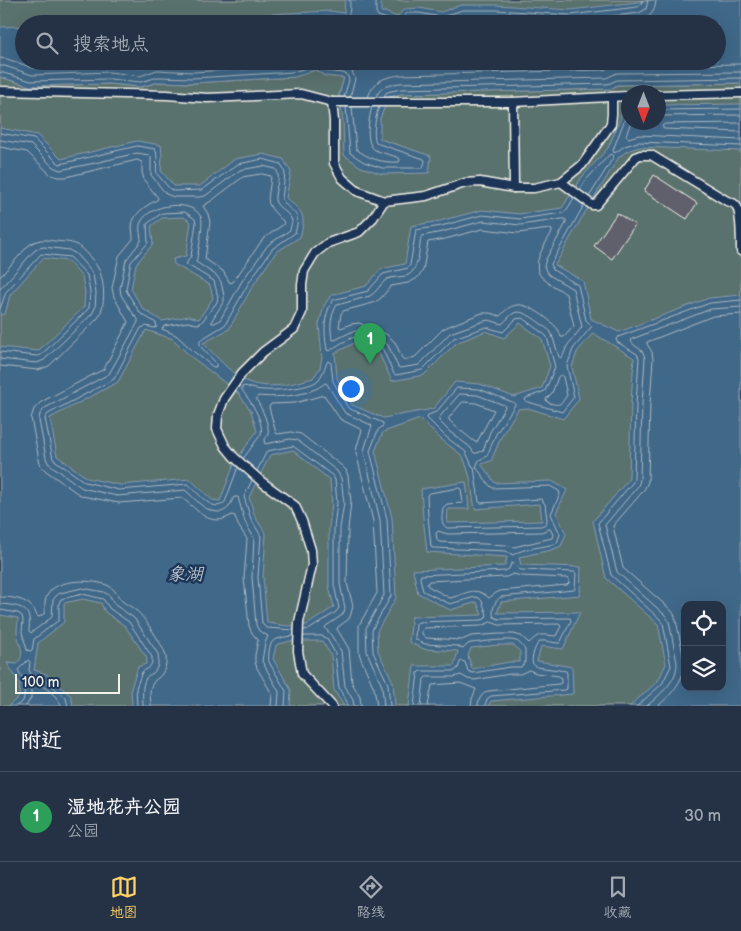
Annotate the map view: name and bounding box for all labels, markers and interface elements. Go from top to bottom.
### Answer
search box [15,15,726,70]
icon: search [33,29,61,57]
text: 搜索地点 [73,33,149,56]
north arrow [621,85,666,130]
pin: 1 [354,323,386,364]
your location [338,376,364,402]
water label: 象湖 [167,564,205,585]
map controls [681,601,726,691]
button: locate [681,601,726,646]
button: layers [681,646,726,691]
scale bar [15,671,120,694]
text: 100 m [22,674,59,691]
text: 附近 [20,728,62,753]
text: 湿地花卉公园 [67,796,181,819]
text: 1 [33,807,39,826]
text: 30 m [684,807,721,826]
text: 公园 [67,822,99,841]
tab: 地图 [110,873,138,921]
tab: 路线 [357,873,385,921]
tab: 收藏 [604,873,632,921]

